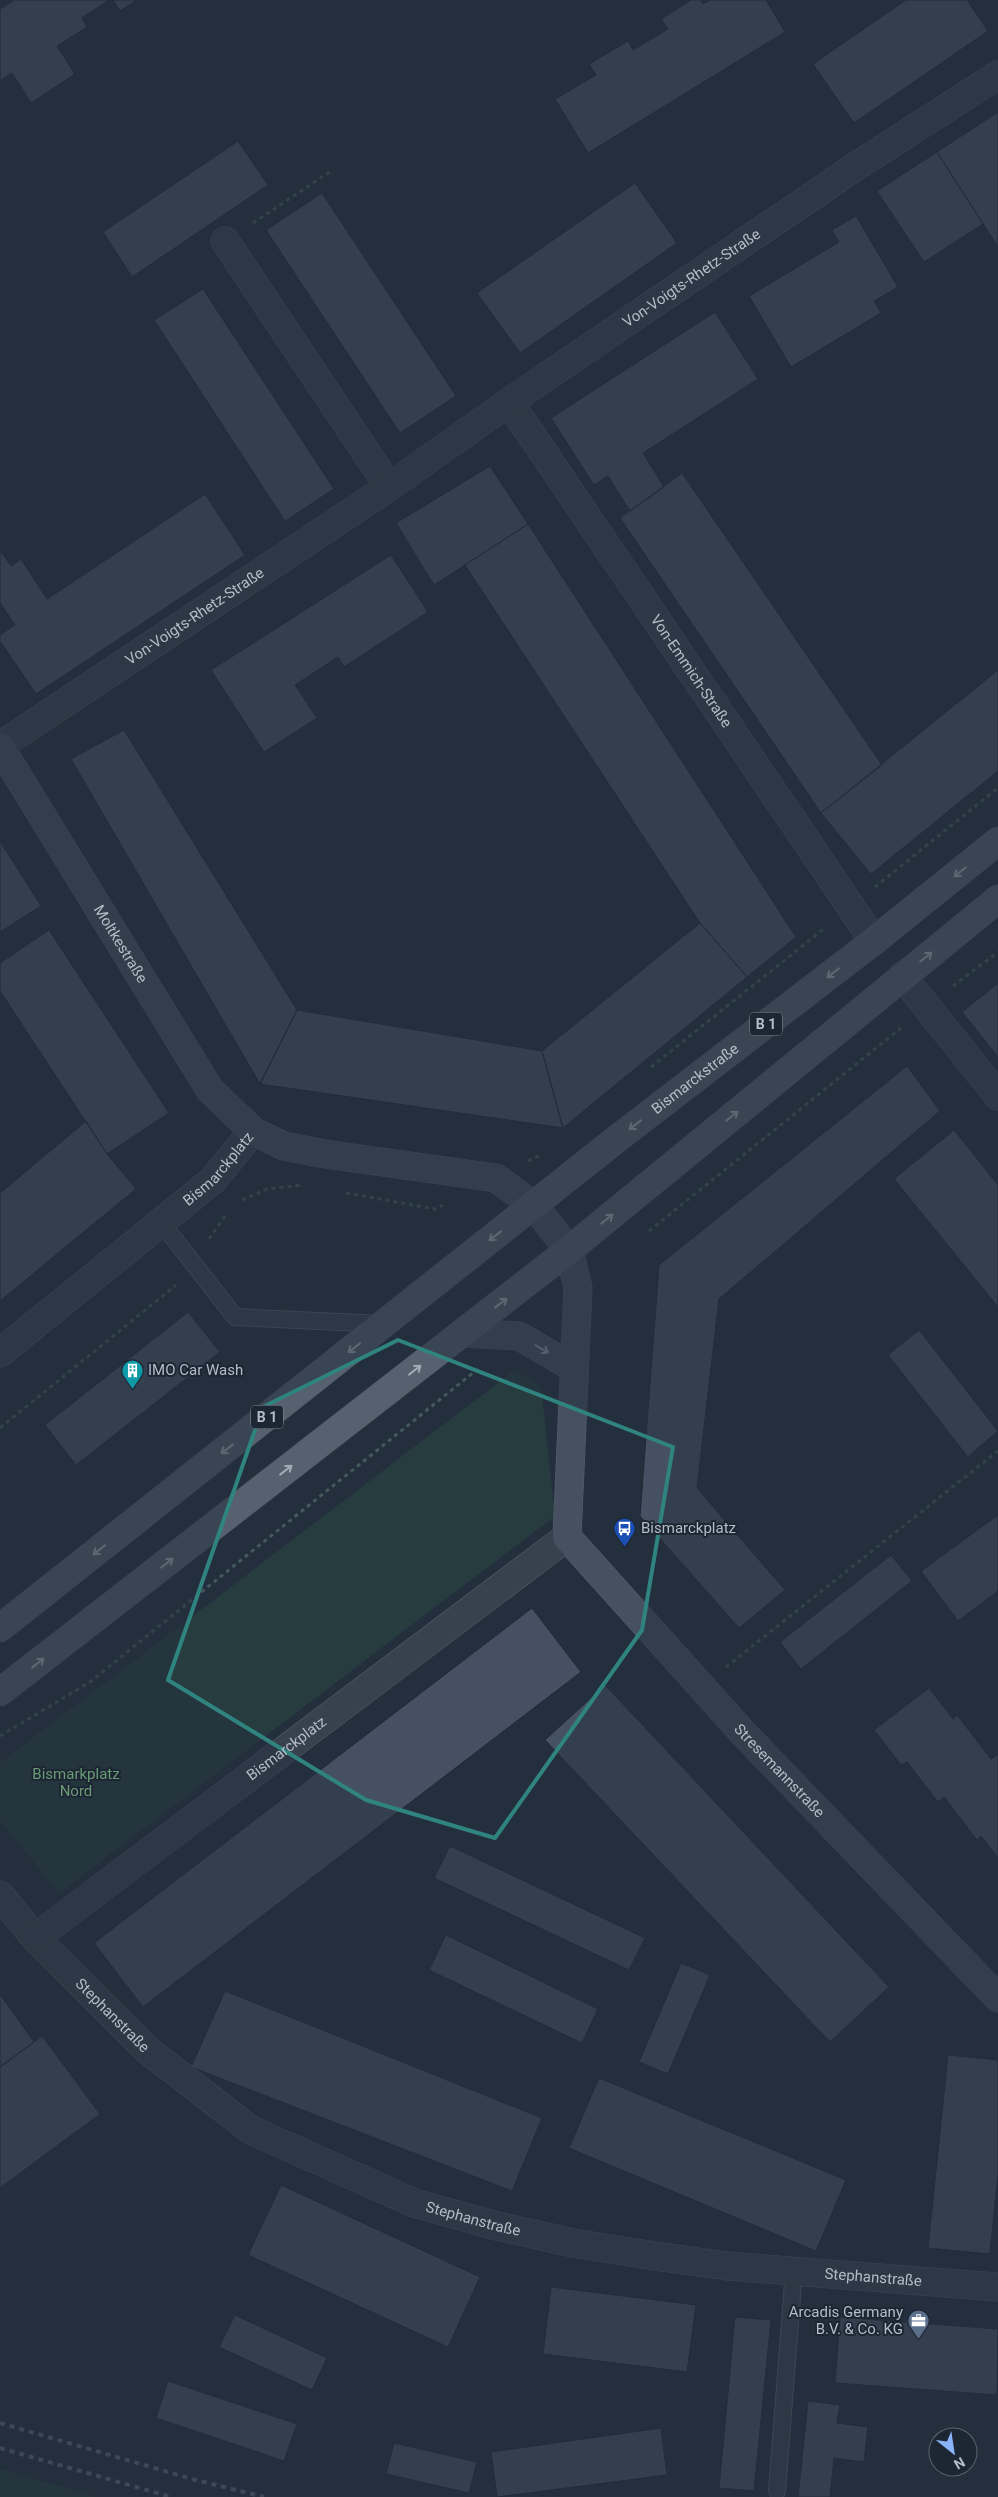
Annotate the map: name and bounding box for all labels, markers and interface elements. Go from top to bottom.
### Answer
street label: Von-Voigts-Rhetz-Straße [619,225,764,331]
street label: Von-Voigts-Rhetz-Straße [122,564,267,669]
street label: Von-Emmich-Straße [647,611,736,731]
one-way arrow [954,866,967,877]
street label: Moltkestraße [90,902,151,986]
one-way arrow [919,951,932,962]
one-way arrow [826,968,840,978]
road number: B 1 [750,1012,782,1036]
street label: Bismarckstraße [648,1039,742,1118]
one-way arrow [726,1110,739,1121]
one-way arrow [629,1120,642,1131]
street label: Bismarckplatz [179,1128,257,1210]
one-way arrow [600,1213,613,1224]
one-way arrow [489,1231,502,1242]
one-way arrow [494,1298,507,1309]
one-way arrow [347,1343,361,1353]
one-way arrow [535,1345,549,1355]
building icon: IMO Car Wash [120,1358,144,1389]
place label: IMO Car Wash [148,1361,243,1379]
one-way arrow [408,1365,421,1376]
road number: B 1 [251,1405,283,1428]
one-way arrow [221,1443,234,1454]
one-way arrow [280,1464,293,1475]
bus stop icon: Bismarckplatz [613,1516,637,1547]
place label: Bismarckplatz [641,1519,736,1537]
one-way arrow [93,1544,106,1555]
one-way arrow [160,1557,173,1568]
one-way arrow [32,1657,45,1668]
street label: Bismarckplatz [243,1713,330,1784]
street label: Stresemannstraße [730,1720,828,1821]
park label: Bismarkplatz Nord [32,1765,120,1800]
street label: Stephanstraße [72,1975,153,2056]
street label: Stephanstraße [424,2198,522,2240]
street label: Stephanstraße [824,2265,923,2290]
place label: Arcadis Germany B.V. & Co. KG [789,2303,903,2338]
office icon: Arcadis Germany B.V. & Co. KG [907,2309,931,2340]
north arrow [928,2427,978,2477]
text: N [951,2454,968,2473]

